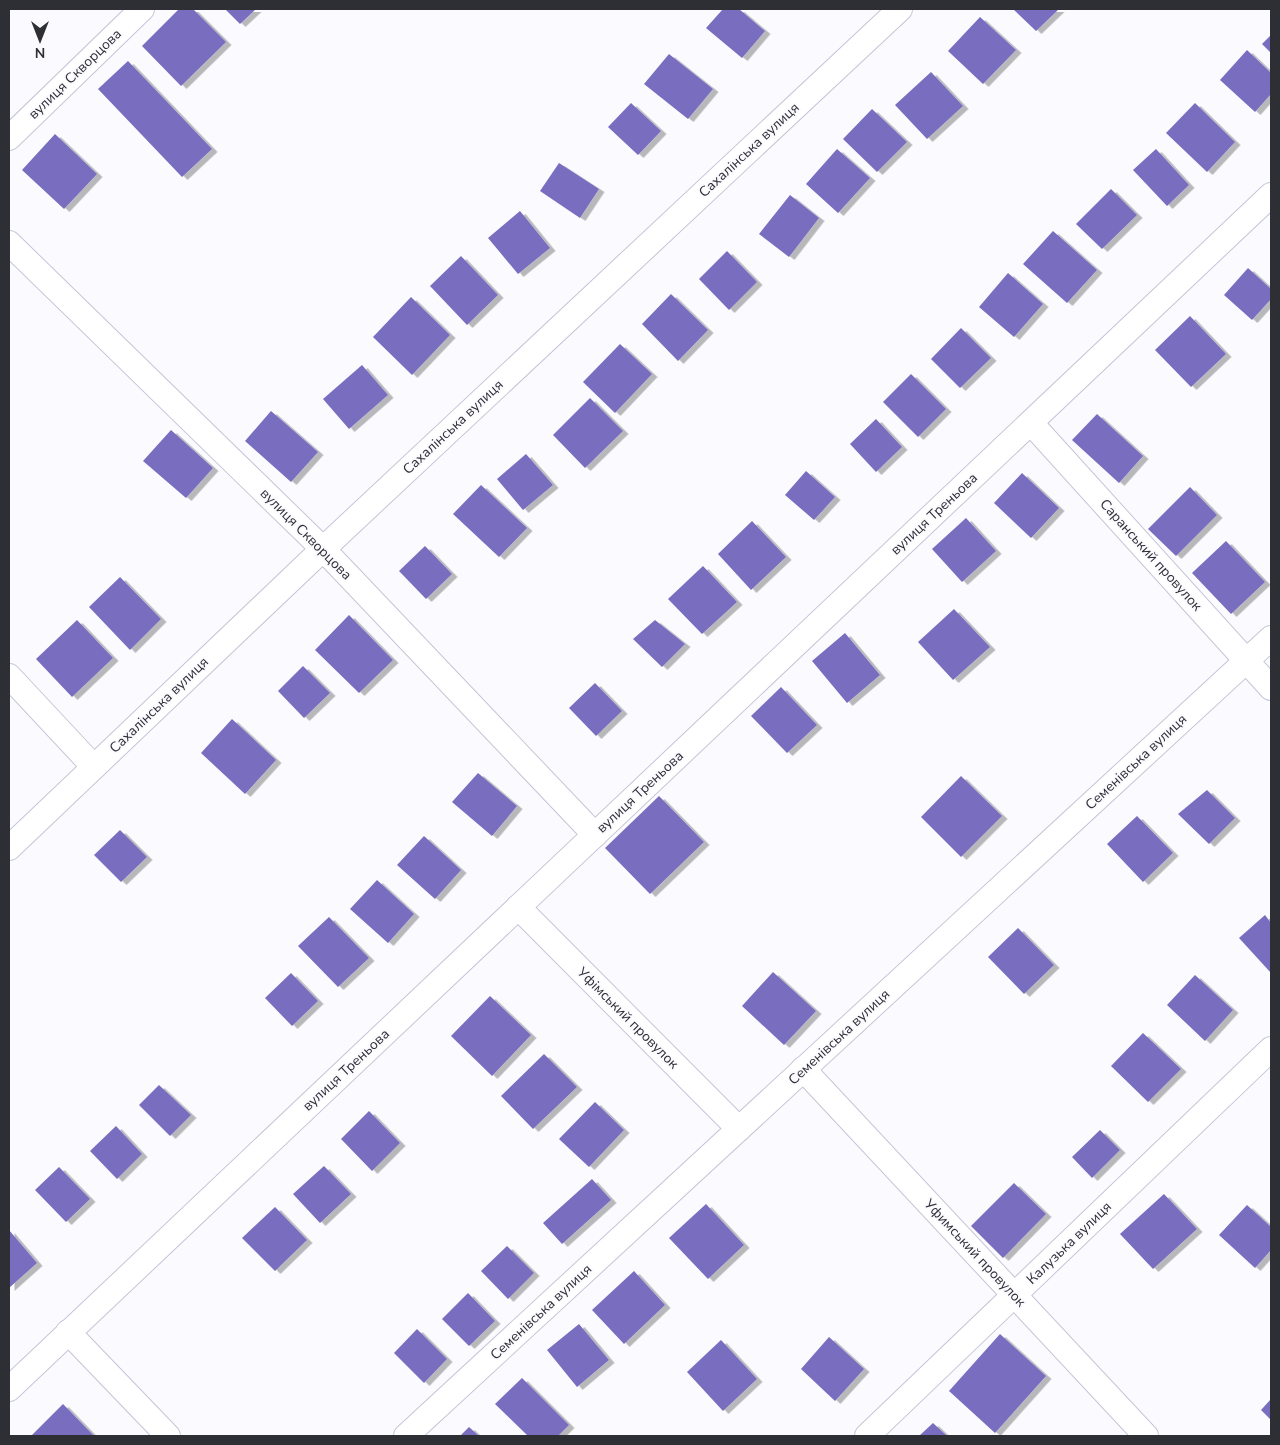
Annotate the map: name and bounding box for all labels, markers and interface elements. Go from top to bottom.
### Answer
north arrow [15,15,65,65]
street label: вулиця Скворцова [24,25,126,123]
text: N [35,43,45,62]
street label: Сахалінська вулиця [695,98,803,202]
street label: Сахалінська вулиця [399,375,507,479]
street label: вулиця Треньова [886,469,982,559]
street label: вулиця Скворцова [256,484,356,584]
street label: Саранський провулок [1096,495,1207,616]
street label: Сахалінська вулиця [105,653,213,757]
street label: Семенівська вулиця [1081,710,1191,814]
street label: вулиця Треньова [592,747,688,837]
street label: Уфімський провулок [572,962,683,1073]
street label: Семенівська вулиця [784,985,894,1089]
street label: вулиця Треньова [298,1025,394,1115]
street label: Уфимський провулок [919,1194,1031,1312]
street label: Калузька вулиця [1022,1197,1116,1289]
street label: Семенівська вулиця [486,1260,596,1364]

